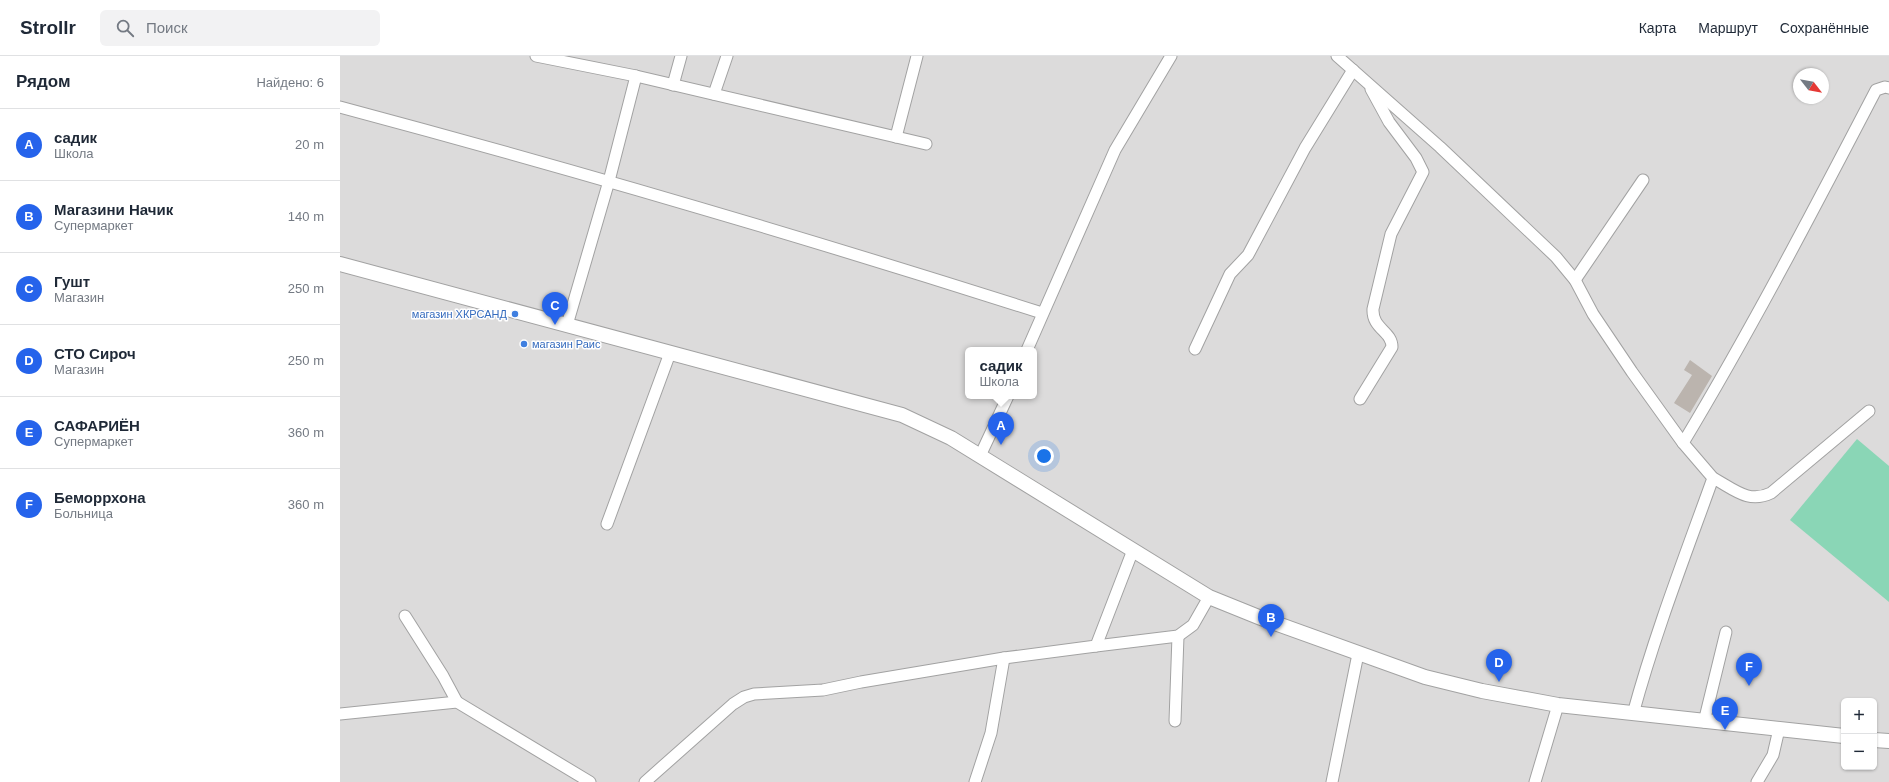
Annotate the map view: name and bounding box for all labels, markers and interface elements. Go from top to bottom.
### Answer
search box [100,10,380,46]
text: Strollr [20,17,76,38]
icon: search [114,17,136,39]
text: Поиск [146,19,188,36]
text: Карта [1639,20,1676,36]
text: Маршрут [1698,20,1758,36]
text: Сохранённые [1780,20,1869,36]
north arrow [1793,68,1829,104]
text: Рядом [16,72,71,91]
text: Найдено: 6 [256,75,324,90]
text: садик [54,129,97,146]
text: A [24,137,34,152]
text: 20 m [295,137,324,152]
text: Школа [54,146,94,161]
text: Магазини Начик [54,201,173,218]
text: B [24,209,34,224]
text: 140 m [288,209,324,224]
text: Супермаркет [54,218,133,233]
text: Гушт [54,273,90,290]
text: C [24,281,34,296]
text: 250 m [288,281,324,296]
text: Магазин [54,290,104,305]
pin: C [542,292,568,325]
place label: магазин ХКРСАНД [412,308,508,320]
marker: магазин ХКРСАНД [510,309,520,319]
place label: магазин Раис [532,338,601,350]
marker: магазин Раис [519,339,529,349]
text: СТО Сироч [54,345,136,362]
popup [965,347,1037,399]
text: D [24,353,34,368]
text: 250 m [288,353,324,368]
text: садик [979,357,1023,374]
text: Магазин [54,362,104,377]
text: Школа [979,374,1019,389]
pin: A [988,412,1014,445]
text: САФАРИЁН [54,417,140,434]
text: E [25,425,33,440]
text: 360 m [288,425,324,440]
text: Супермаркет [54,434,133,449]
your location [1034,446,1054,466]
text: Беморрхона [54,489,146,506]
text: F [25,497,33,512]
text: 360 m [288,497,324,512]
text: Больница [54,506,113,521]
pin: B [1258,604,1284,637]
pin: D [1486,649,1512,682]
pin: F [1736,653,1762,686]
pin: E [1712,697,1738,730]
map controls [1841,698,1877,770]
button: + [1841,698,1877,734]
button: − [1841,734,1877,770]

